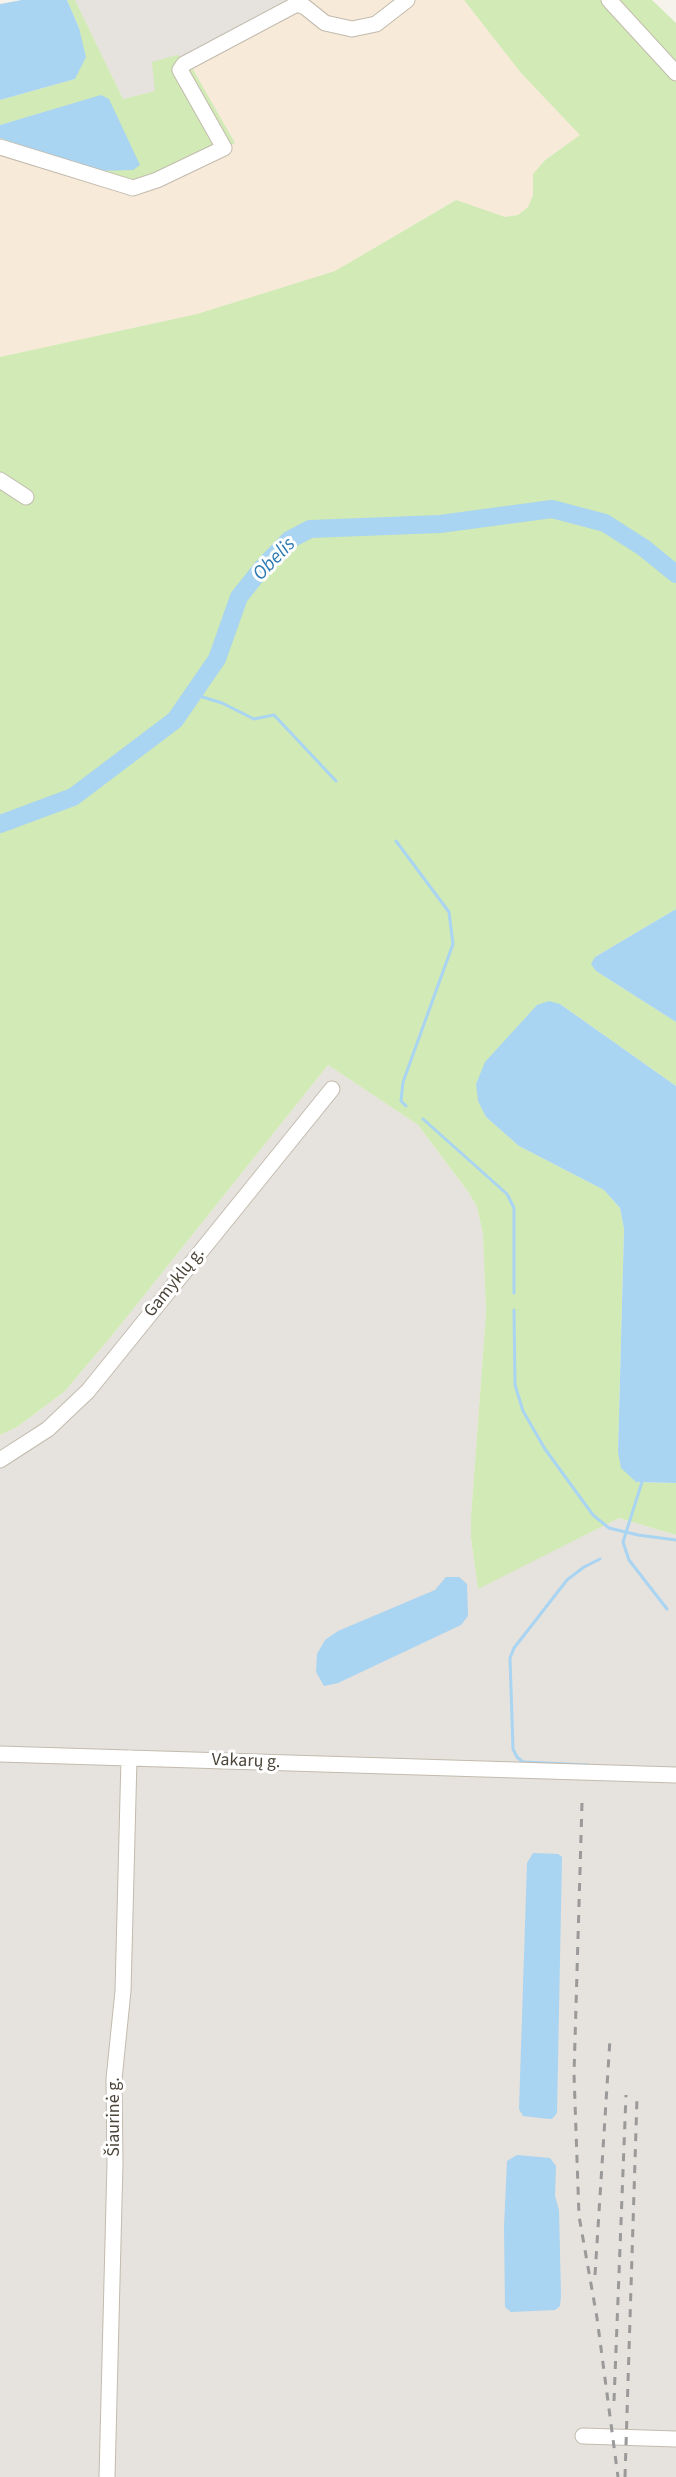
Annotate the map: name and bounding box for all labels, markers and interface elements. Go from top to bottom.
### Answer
water label: Obelis [249,533,301,587]
street label: Gamyklų g. [140,1244,210,1322]
street label: Vakarų g. [211,1750,281,1774]
street label: Šiaurinė g. [104,2077,126,2157]

